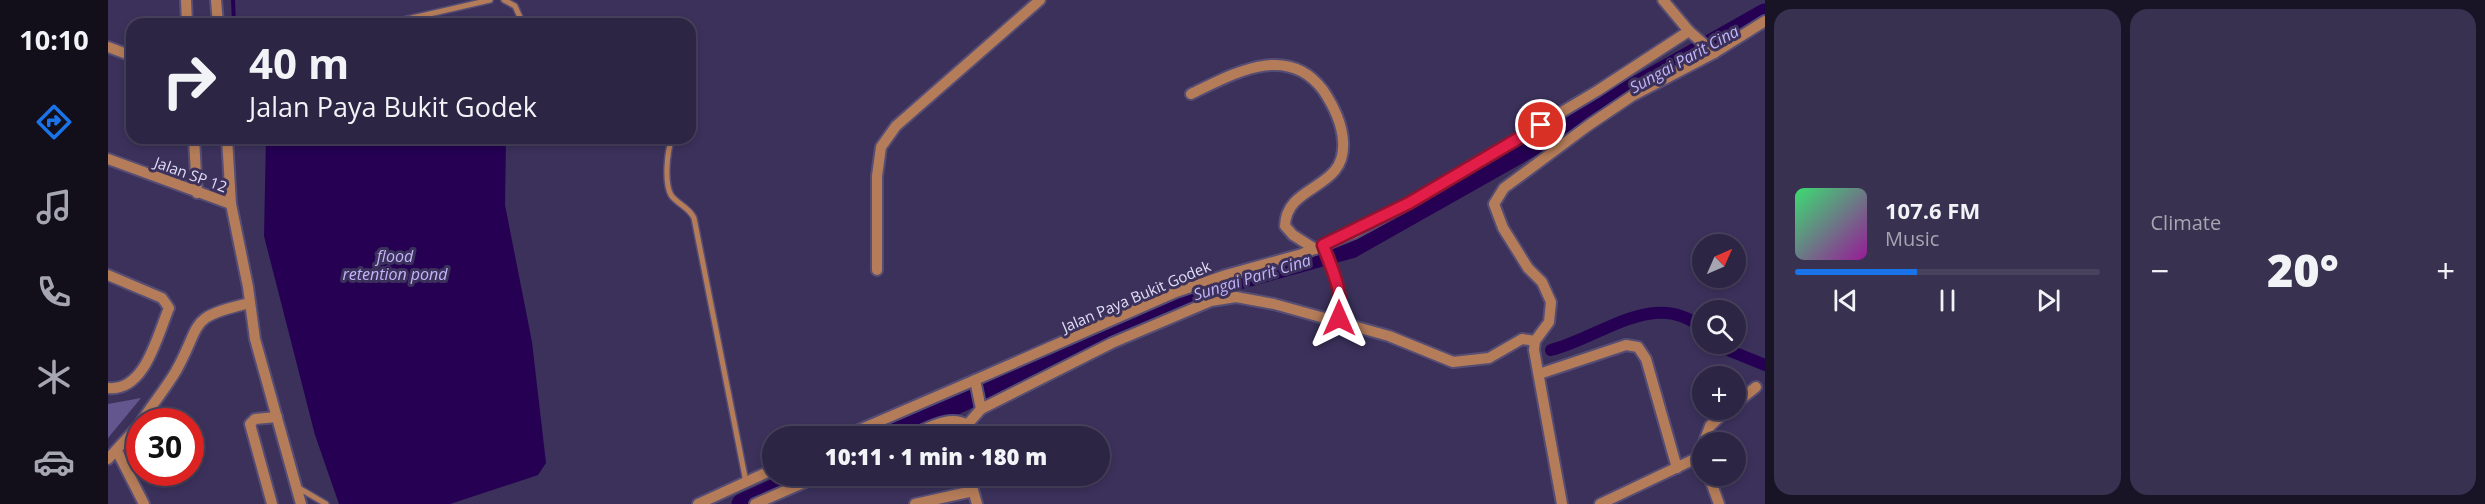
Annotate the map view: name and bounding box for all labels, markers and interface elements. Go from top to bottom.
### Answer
water label: Sungai Parit Cina [1625,20,1743,98]
text: 10:10 [19,21,89,58]
text: 40 m [249,34,349,91]
icon: right [150,42,228,120]
text: Jalan Paya Bukit Godek [249,88,537,125]
pin [1515,99,1566,150]
icon: directions [33,101,75,143]
icon: arrive [1524,108,1557,141]
street label: Jalan SP 12 [150,151,230,196]
icon: music [33,186,75,228]
text: 107.6 FM [1885,195,1980,225]
text: Climate [2151,209,2221,236]
text: Music [1885,225,1939,252]
north arrow [1692,234,1746,288]
map controls [1692,234,1746,486]
text: 20° [2267,239,2339,300]
water label: flood retention pond [342,245,448,285]
text: − [2151,248,2169,293]
text: + [2436,248,2455,293]
water label: Sungai Parit Cina [1191,249,1313,305]
street label: Jalan Paya Bukit Godek [1057,256,1214,337]
icon: phone [33,271,75,313]
icon: previous [1829,284,1862,317]
icon: pause [1931,284,1964,317]
icon: next [2032,284,2065,317]
position arrow [1307,286,1371,350]
button: search [1692,300,1746,354]
icon: climate [33,356,75,398]
button: + [1692,366,1746,420]
speed limit sign: 30 [126,408,204,486]
button: − [1692,432,1746,486]
icon: car [33,441,75,483]
text: 10:11 · 1 min · 180 m [825,441,1047,471]

